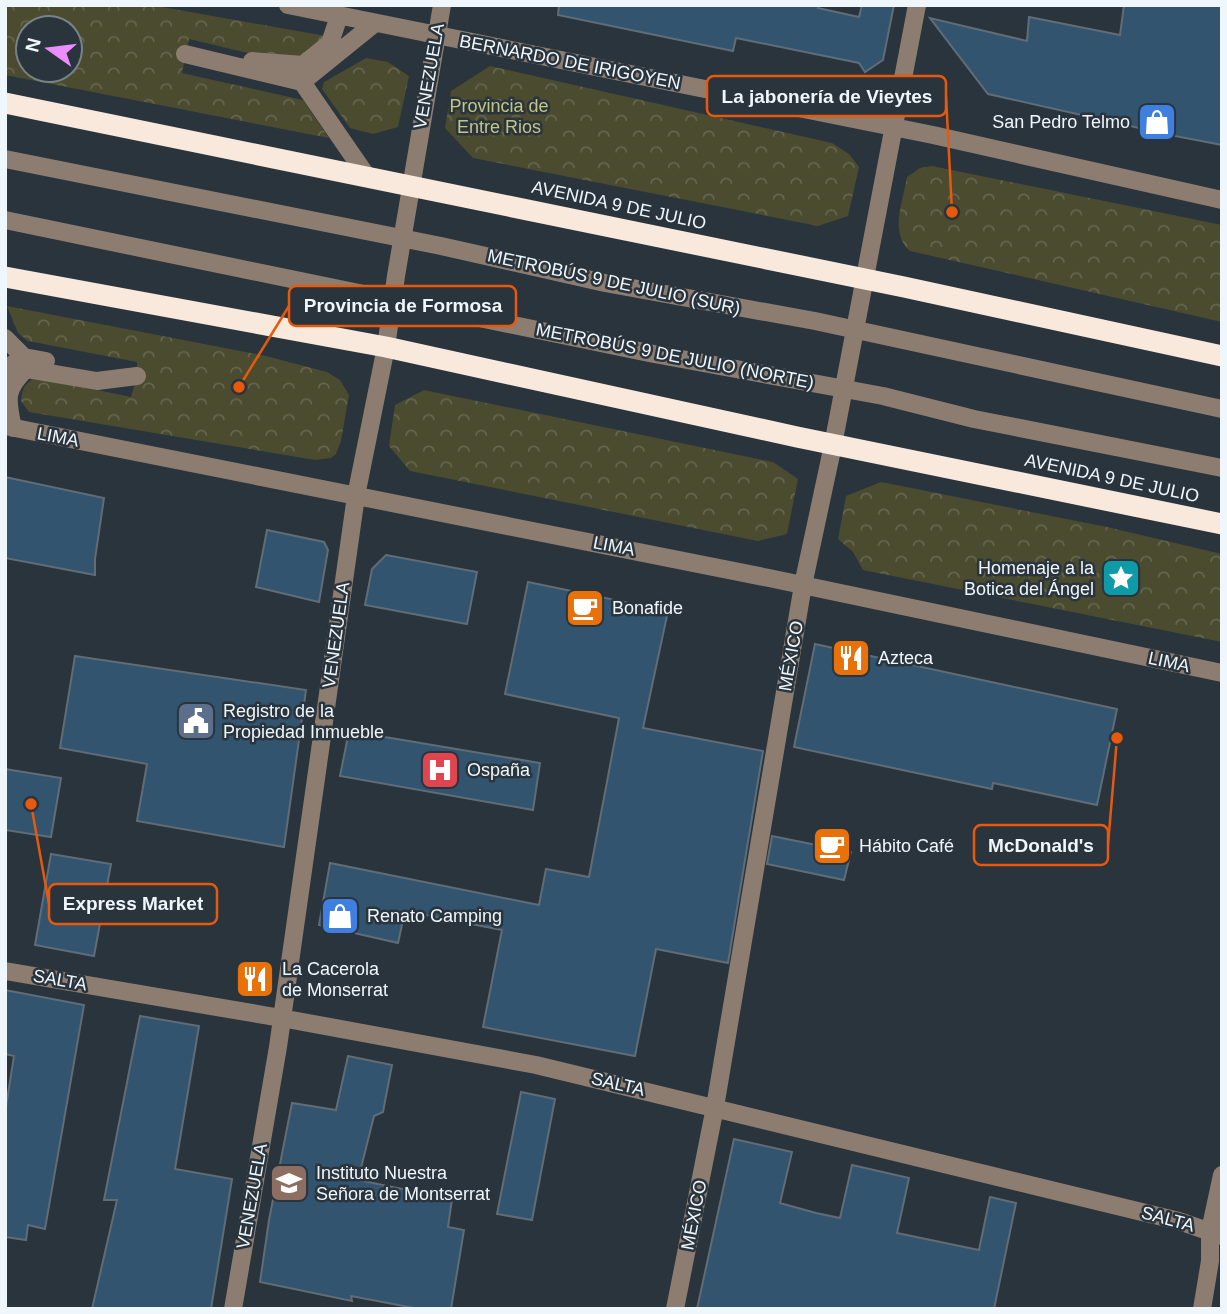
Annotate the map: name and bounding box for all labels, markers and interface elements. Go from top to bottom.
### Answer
north arrow [14,14,84,84]
street label: VENEZUELA [410,22,448,130]
street label: BERNARDO DE IRIGOYEN [458,31,682,93]
text: N [21,36,45,54]
callout: La jabonería de Vieytes [707,76,946,116]
text: La jabonería de Vieytes [722,86,932,107]
park label: Provincia de Entre Rios [449,96,549,137]
shop icon: San Pedro Telmo [1136,101,1178,143]
place label: San Pedro Telmo [992,112,1130,132]
street label: AVENIDA 9 DE JULIO [530,177,708,233]
street label: METROBÚS 9 DE JULIO (SUR) [486,244,742,319]
callout: Provincia de Formosa [289,286,516,326]
text: Provincia de Formosa [304,295,503,316]
street label: METROBÚS 9 DE JULIO (NORTE) [534,318,816,393]
street label: LIMA [35,423,81,451]
street label: AVENIDA 9 DE JULIO [1023,450,1201,506]
street label: LIMA [591,532,637,560]
place icon: Homenaje a la Botica del Ángel [1100,557,1142,599]
place label: Homenaje a la Botica del Ángel [964,558,1095,599]
street label: VENEZUELA [319,581,353,689]
cafe icon: Bonafide [564,587,606,629]
place label: Bonafide [612,598,683,618]
street label: MÉXICO [775,619,807,693]
restaurant icon: Azteca [830,637,872,679]
place label: Azteca [878,648,934,668]
street label: LIMA [1146,648,1192,676]
public building icon: Registro de la Propiedad Inmueble [175,700,217,742]
place label: Registro de la Propiedad Inmueble [223,701,384,742]
hospital icon: Ospaña [419,749,461,791]
place label: Ospaña [467,760,531,780]
cafe icon: Hábito Café [811,825,853,867]
callout: McDonald's [974,825,1108,865]
text: McDonald's [988,835,1094,856]
place label: Hábito Café [859,836,954,856]
callout: Express Market [49,884,217,924]
text: Express Market [63,893,204,914]
shop icon: Renato Camping [319,895,361,937]
place label: Renato Camping [367,906,502,926]
restaurant icon: La Cacerola de Monserrat [234,958,276,1000]
place label: La Cacerola de Monserrat [282,959,388,1000]
street label: SALTA [31,965,89,995]
street label: SALTA [589,1068,647,1100]
street label: VENEZUELA [233,1142,271,1250]
school or university icon: Instituto Nuestra Señora de Montserrat [268,1162,310,1204]
place label: Instituto Nuestra Señora de Montserrat [316,1163,490,1204]
street label: MÉXICO [677,1178,711,1252]
street label: SALTA [1139,1202,1197,1236]

